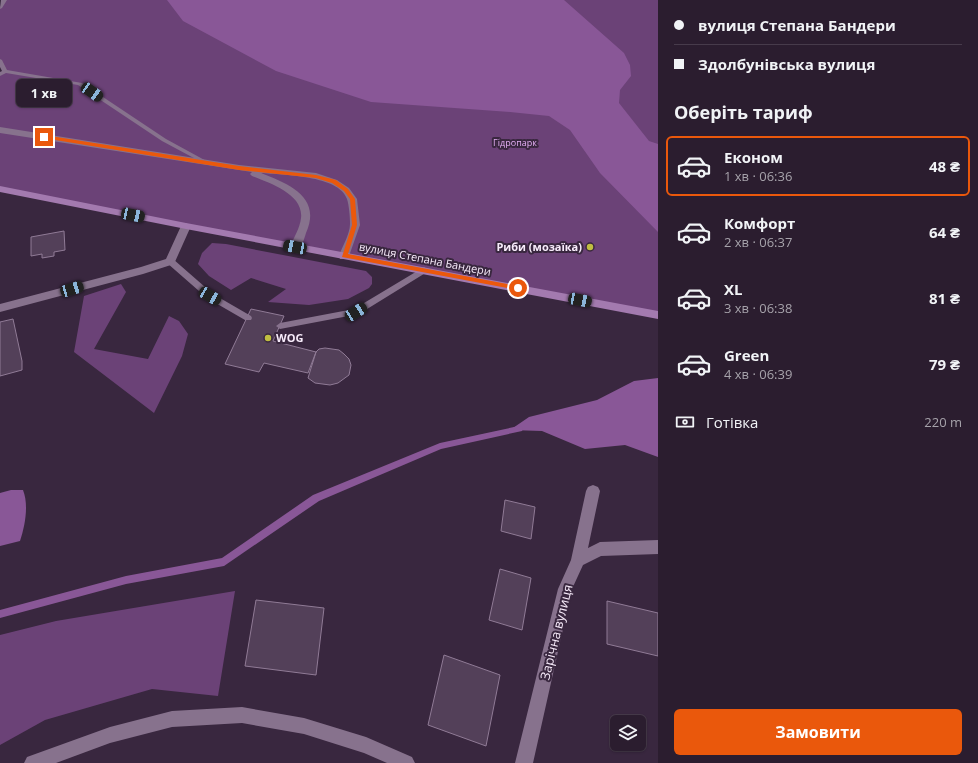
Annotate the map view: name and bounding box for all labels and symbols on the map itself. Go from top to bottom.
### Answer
callout: 1 хв [16,79,72,107]
car [79,80,105,104]
route end [35,128,53,146]
park label: Гідропарк [493,136,537,149]
car [120,207,146,223]
street label: вулиця Степана Бандери [358,238,492,279]
car [282,239,308,255]
place label: Риби (мозаїка) [496,239,582,254]
marker: Риби (мозаїка) [585,242,595,252]
route start [509,279,527,297]
car [59,280,85,298]
car [197,285,223,307]
car [567,292,593,308]
car [343,301,369,323]
place label: WOG [276,330,303,345]
marker: WOG [263,333,273,343]
street label: Зарічна вулиця [535,582,577,682]

